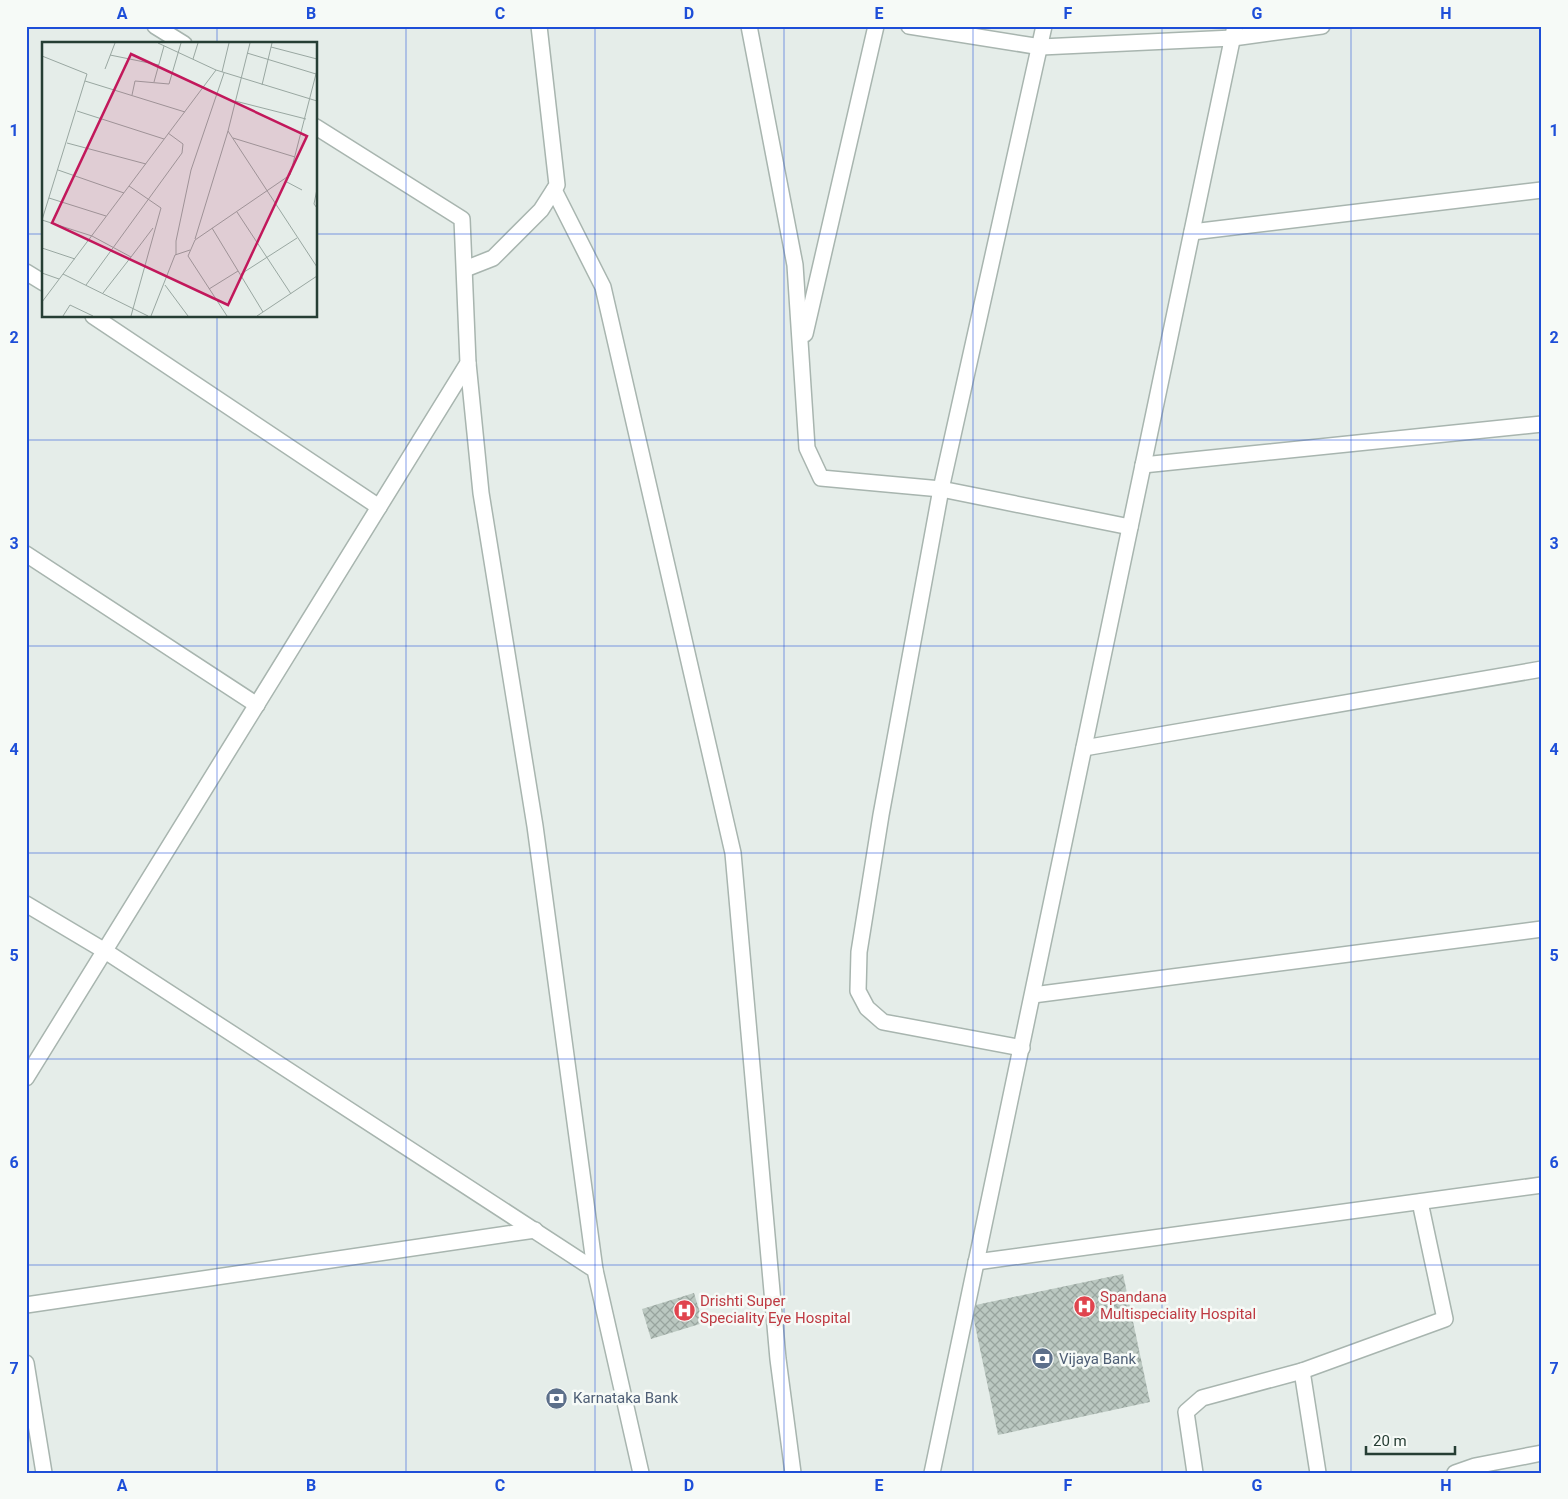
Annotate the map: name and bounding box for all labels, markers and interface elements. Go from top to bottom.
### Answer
text: A [117,4,128,23]
text: B [306,4,316,23]
text: C [495,4,505,23]
text: D [684,4,694,23]
text: E [875,4,884,23]
text: F [1064,4,1073,23]
text: G [1252,4,1263,23]
text: H [1440,4,1452,23]
inset map [42,42,318,318]
text: 1 [9,121,19,140]
text: 1 [1549,121,1559,140]
text: 2 [9,328,19,347]
text: 2 [1549,328,1559,347]
text: 3 [9,534,19,553]
text: 3 [1549,534,1559,553]
text: 4 [9,740,19,759]
text: 4 [1549,740,1559,759]
text: 5 [9,946,19,965]
text: 5 [1549,946,1559,965]
text: 6 [9,1153,19,1172]
text: 6 [1549,1153,1559,1172]
place label: Spandana Multispeciality Hospital [1100,1288,1256,1323]
place label: Drishti Super Speciality Eye Hospital [700,1292,851,1327]
hospital icon: Spandana Multispeciality Hospital [1072,1294,1096,1318]
hospital icon: Drishti Super Speciality Eye Hospital [672,1298,696,1322]
bank icon: Vijaya Bank [1031,1347,1055,1371]
place label: Vijaya Bank [1059,1350,1136,1368]
text: 7 [9,1359,19,1378]
text: 7 [1549,1359,1559,1378]
bank icon: Karnataka Bank [545,1386,569,1410]
place label: Karnataka Bank [573,1389,678,1407]
scale bar [1366,1424,1454,1456]
text: 20 m [1373,1432,1407,1450]
text: A [117,1476,128,1495]
text: B [306,1476,316,1495]
text: C [495,1476,505,1495]
text: D [684,1476,694,1495]
text: E [875,1476,884,1495]
text: F [1064,1476,1073,1495]
text: G [1252,1476,1263,1495]
text: H [1440,1476,1452,1495]

